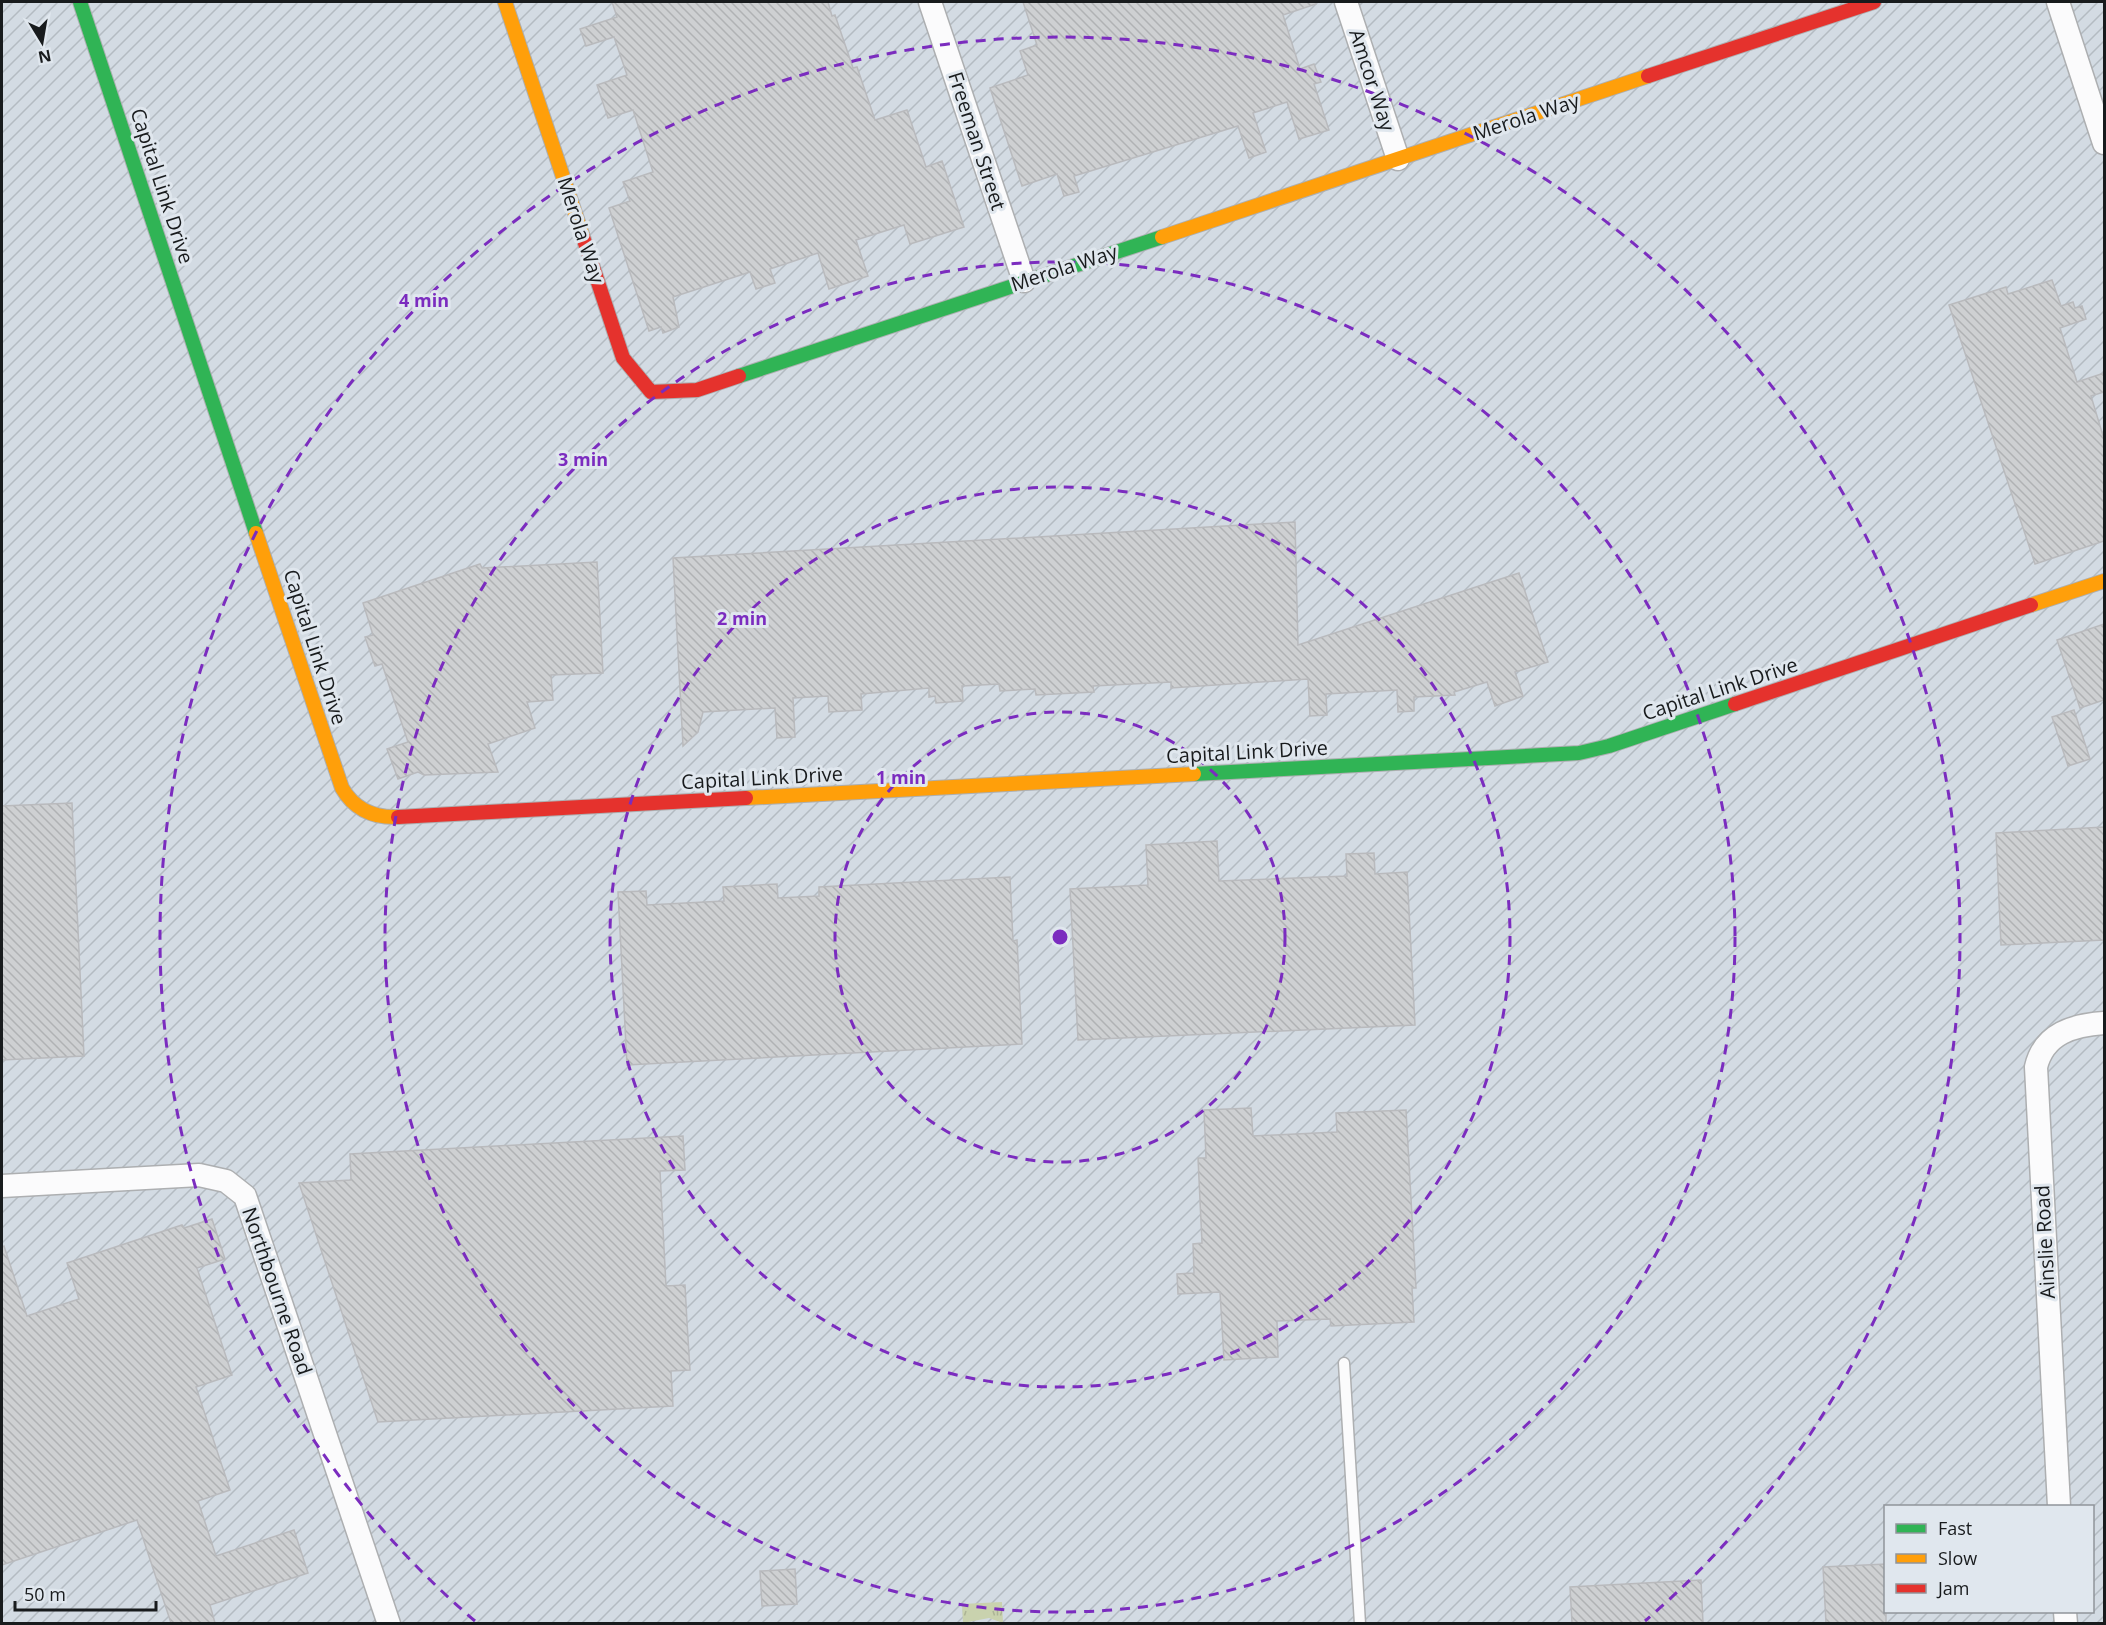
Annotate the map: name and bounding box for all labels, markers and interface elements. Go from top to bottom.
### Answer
north arrow [12,12,72,72]
street label: Amcor Way [1343,25,1402,135]
text: N [36,45,53,69]
street label: Freeman Street [942,68,1013,213]
street label: Merola Way [1469,86,1583,146]
street label: Capital Link Drive [125,105,200,267]
street label: Merola Way [552,173,612,287]
street label: Merola Way [1007,237,1121,297]
text: 4 min [399,288,449,312]
text: 3 min [558,447,608,471]
street label: Capital Link Drive [278,566,353,728]
text: 2 min [717,606,767,630]
street label: Capital Link Drive [1639,651,1801,726]
street label: Capital Link Drive [1165,734,1329,769]
street label: Capital Link Drive [680,760,844,795]
text: 1 min [876,765,926,789]
centre of rings [1050,927,1070,947]
street label: Ainslie Road [2028,1185,2061,1300]
street label: Northbourne Road [236,1203,319,1378]
legend [1884,1505,2094,1613]
text: Fast [1938,1516,1972,1540]
text: Slow [1938,1546,1977,1570]
scale bar [15,1574,156,1612]
text: Jam [1936,1576,1970,1600]
text: 50 m [24,1582,66,1606]

